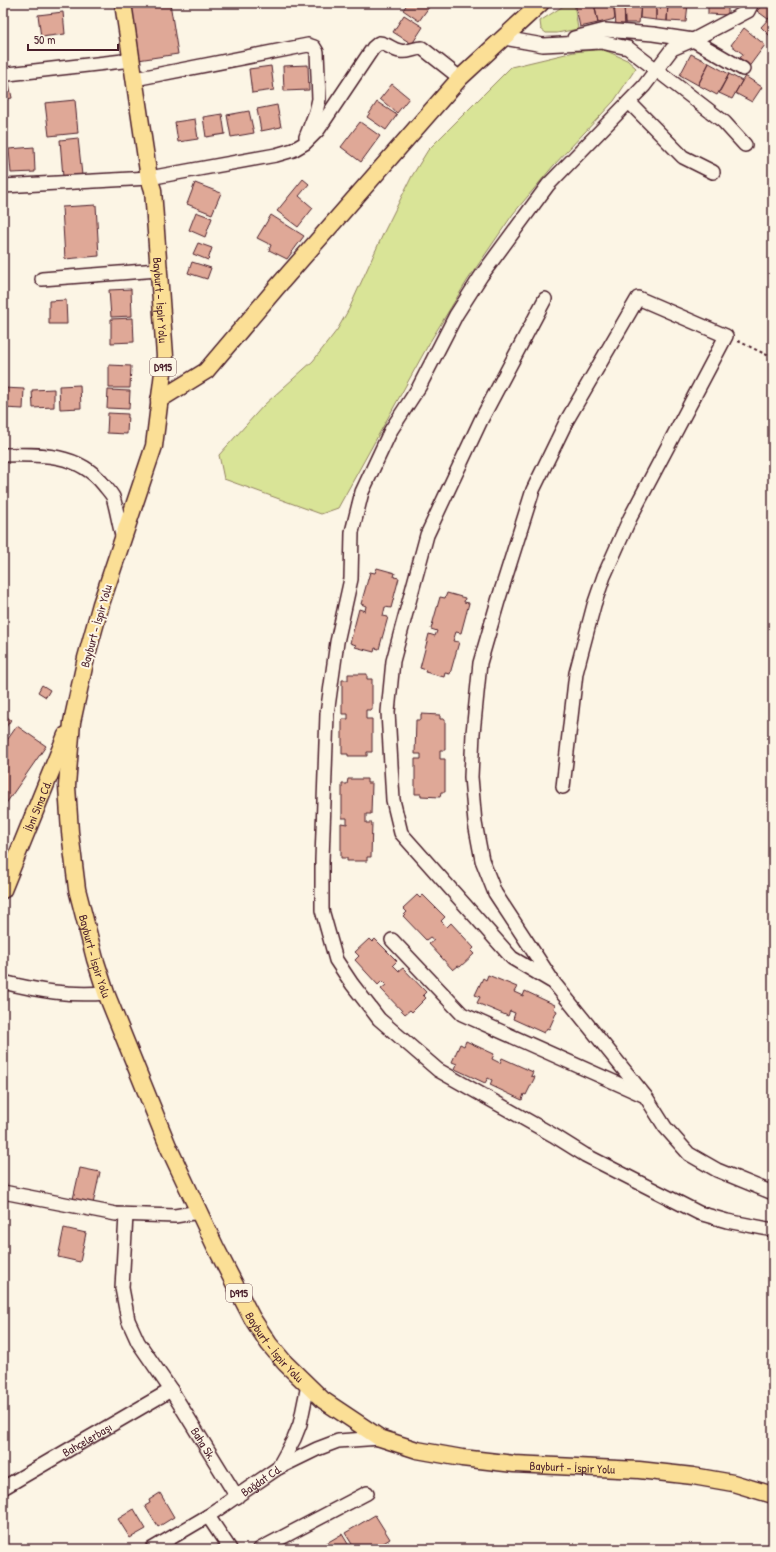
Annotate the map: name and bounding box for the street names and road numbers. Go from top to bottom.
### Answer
street label: Bayburt - İspir Yolu [149,257,173,344]
road number: D915 [150,358,176,376]
street label: Bayburt - İspir Yolu [76,582,116,669]
street label: İbni Sina Cd. [19,778,55,834]
street label: Bayburt - İspir Yolu [75,913,116,1000]
road number: D915 [226,1284,252,1302]
street label: Bayburt - İspir Yolu [242,1309,308,1386]
street label: Bahçelerbaşı [59,1418,115,1460]
street label: Baha Sk. [187,1424,221,1464]
street label: Bayburt - İspir Yolu [529,1456,616,1477]
street label: Bağdat Cd. [237,1459,284,1500]

